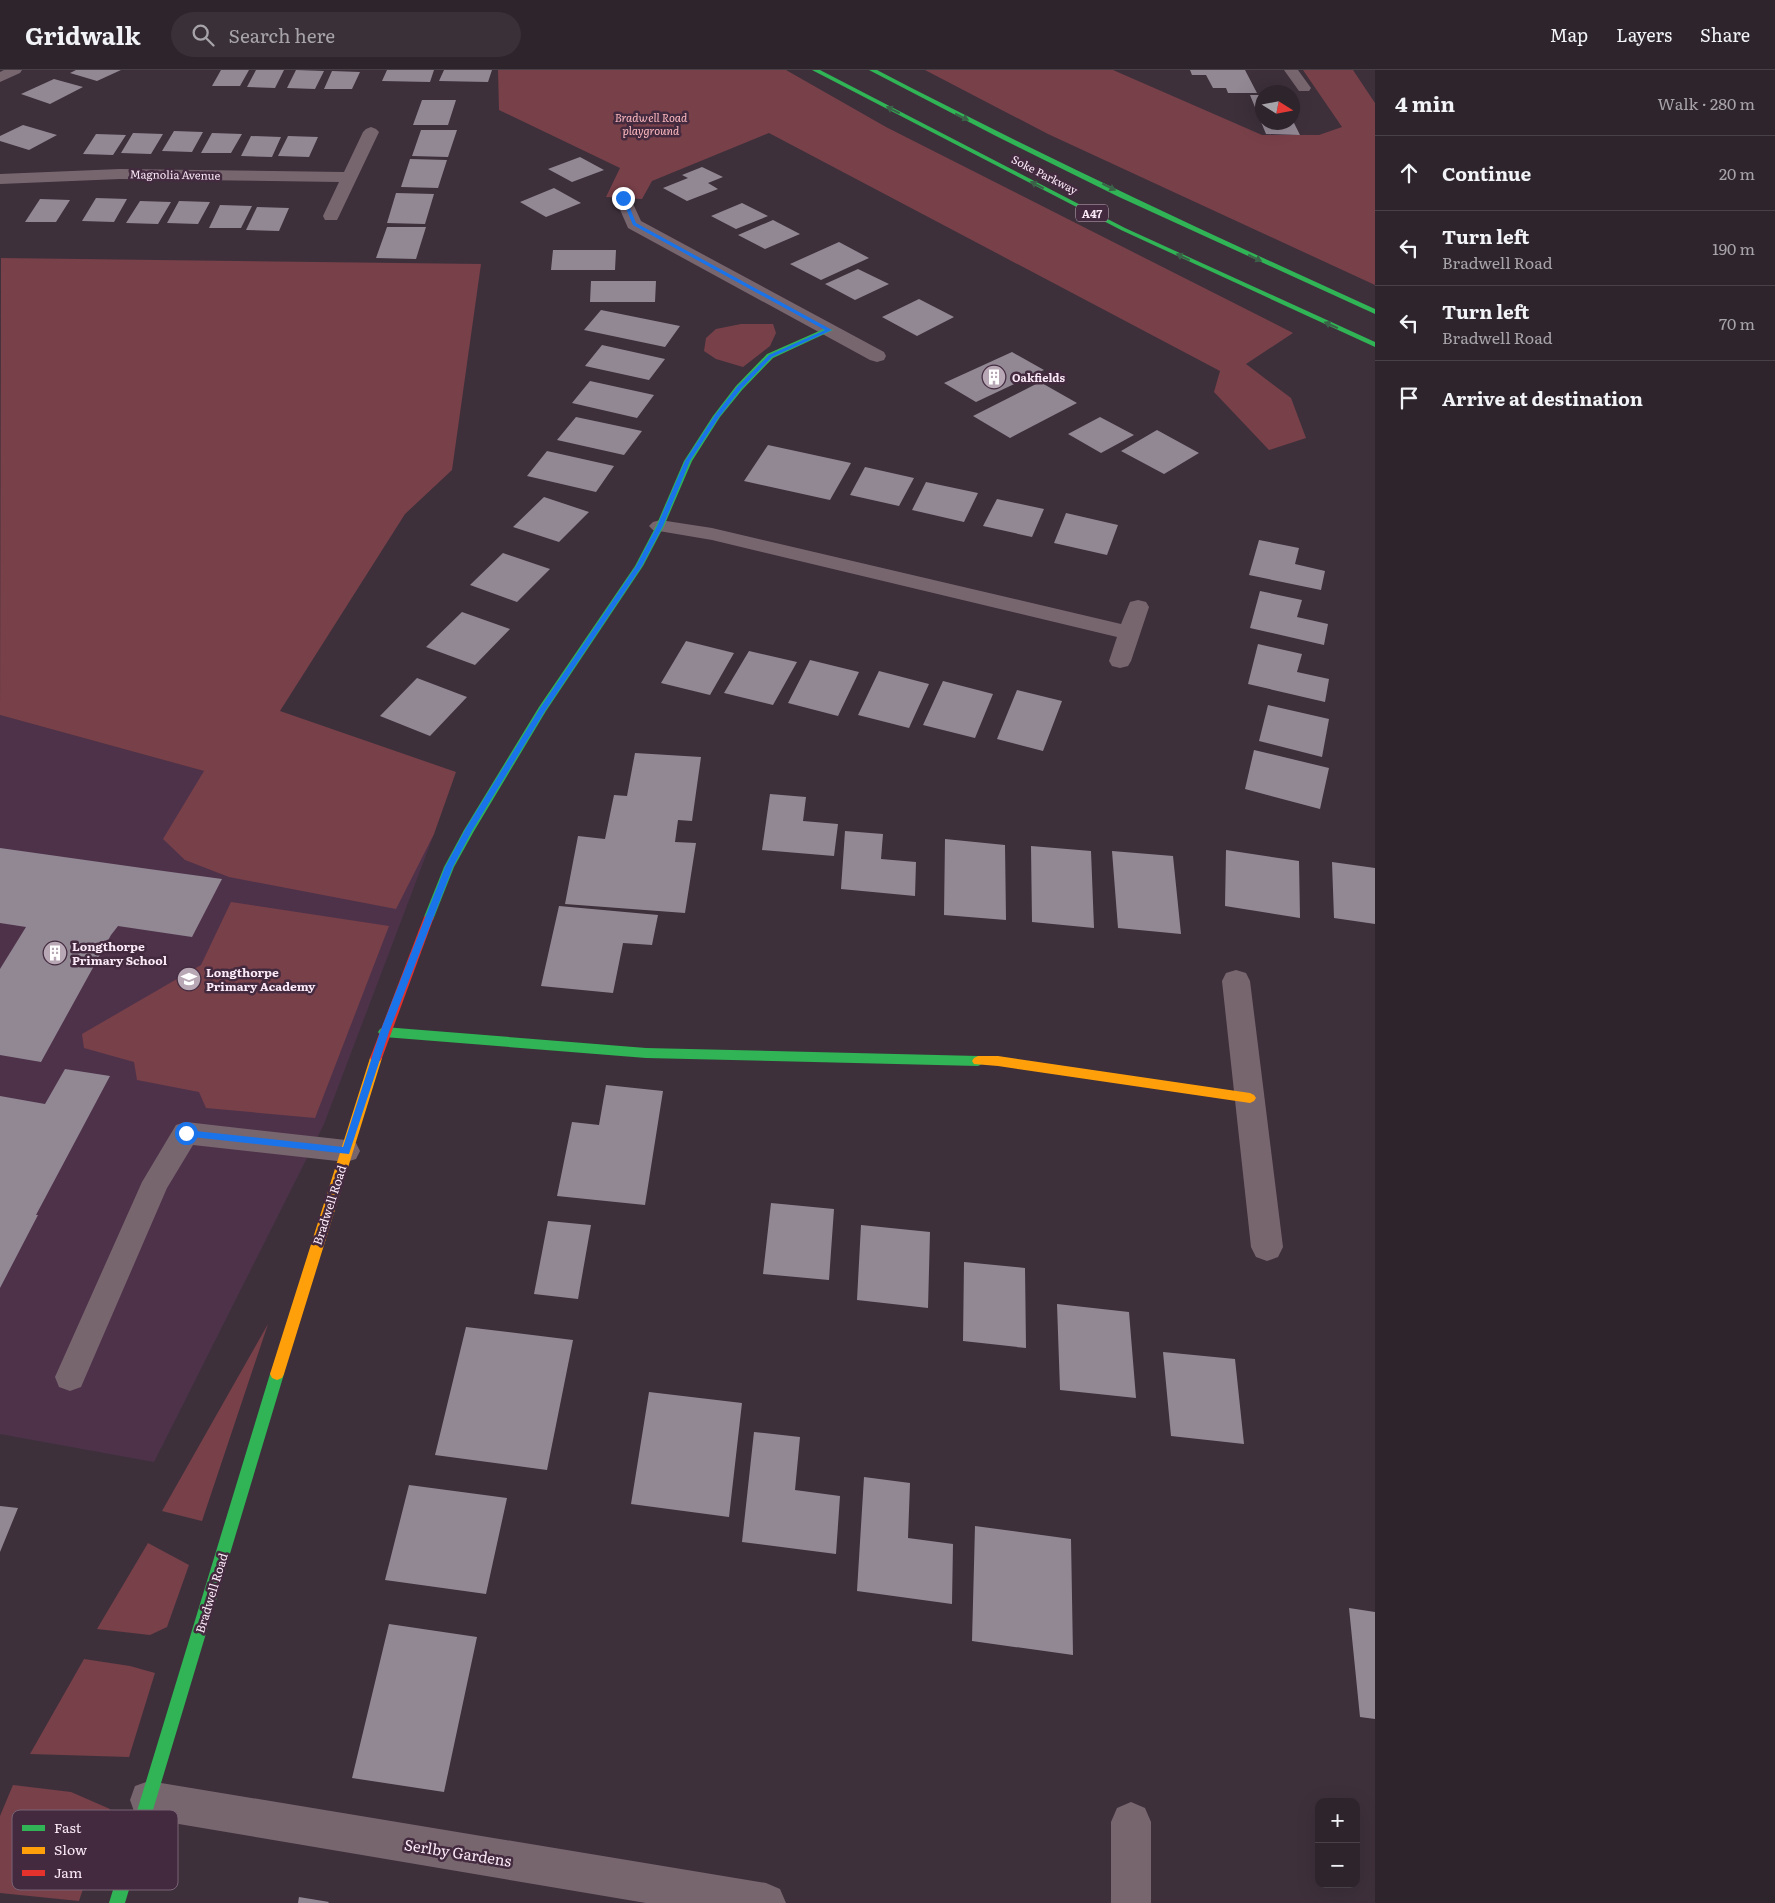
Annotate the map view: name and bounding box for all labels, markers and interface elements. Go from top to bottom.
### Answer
search box [171,12,521,57]
text: Gridwalk [25,17,141,52]
icon: search [189,21,217,49]
text: Search here [229,21,335,49]
text: Map [1550,21,1588,48]
text: Layers [1616,21,1672,48]
text: Share [1700,21,1750,48]
north arrow [1255,85,1300,130]
text: 4 min [1395,87,1455,118]
text: Walk · 280 m [1657,91,1755,115]
one-way arrow [886,106,900,114]
park label: Bradwell Road playground [615,109,688,138]
one-way arrow [955,114,969,122]
street label: Soke Parkway [1009,150,1081,198]
icon: ahead [1395,159,1423,187]
text: Continue [1442,159,1531,187]
text: 20 m [1719,161,1755,185]
street label: Magnolia Avenue [130,165,221,183]
one-way arrow [1030,181,1045,189]
one-way arrow [1101,183,1116,192]
route end [612,187,635,210]
road number: A47 [1076,204,1108,222]
text: Turn left [1442,222,1529,250]
icon: left [1395,234,1423,262]
text: 190 m [1712,236,1755,260]
text: Bradwell Road [1442,250,1553,274]
one-way arrow [1176,253,1190,261]
one-way arrow [1248,254,1262,262]
text: Turn left [1442,297,1529,325]
icon: left [1395,309,1423,337]
text: 70 m [1719,311,1755,335]
one-way arrow [1324,321,1338,329]
text: Bradwell Road [1442,325,1553,349]
building icon: Oakfields [981,364,1007,390]
place label: Oakfields [1012,369,1066,385]
icon: arrive [1395,384,1423,412]
text: Arrive at destination [1442,384,1643,412]
place label: Longthorpe Primary School [72,937,168,969]
building icon: Longthorpe Primary School [42,940,68,966]
place label: Longthorpe Primary Academy [206,963,316,995]
school or university icon: Longthorpe Primary Academy [176,966,202,992]
route start [175,1122,198,1145]
street label: Bradwell Road [308,1162,351,1247]
street label: Bradwell Road [190,1550,232,1635]
map controls [1315,1798,1360,1888]
button: + [1315,1798,1360,1843]
legend [12,1810,178,1890]
text: Fast [54,1817,82,1837]
street label: Serlby Gardens [403,1832,514,1872]
text: Slow [54,1839,87,1859]
button: − [1315,1843,1360,1888]
text: Jam [54,1862,83,1882]

